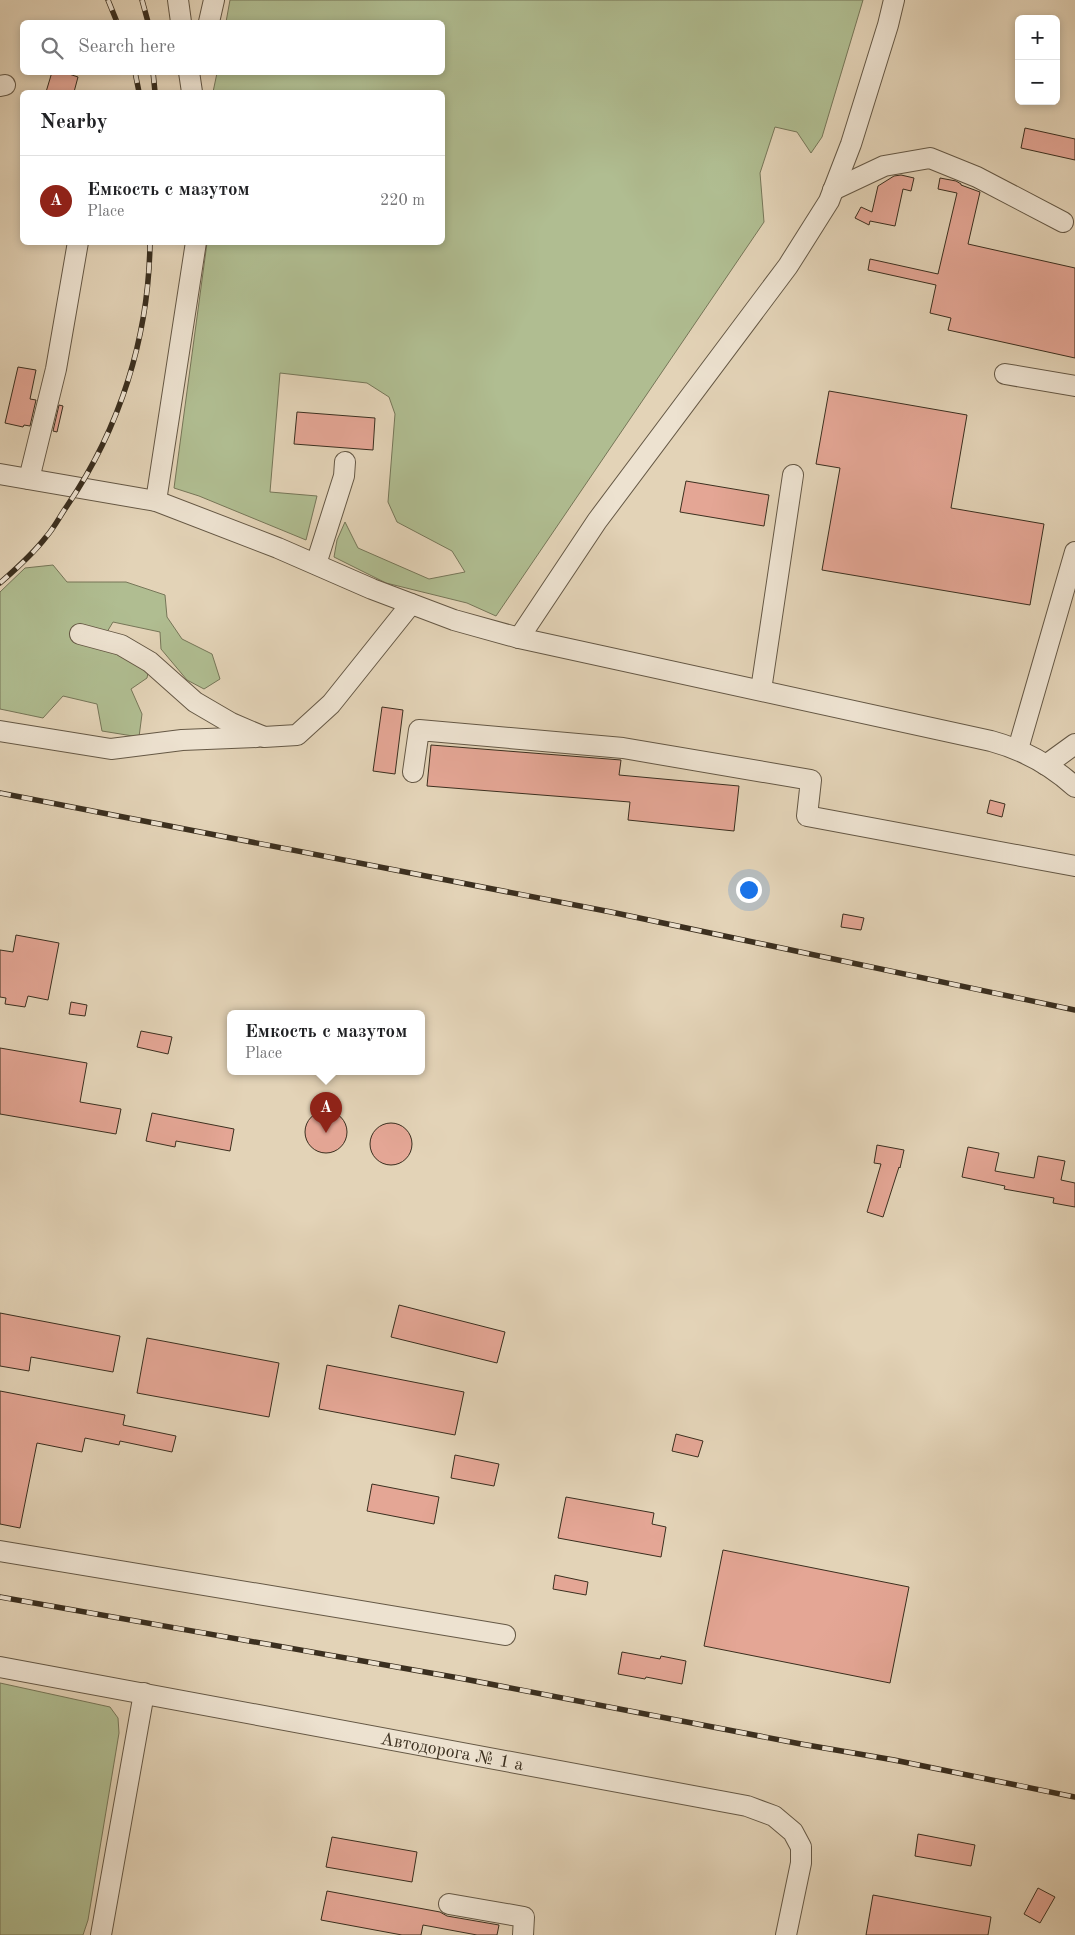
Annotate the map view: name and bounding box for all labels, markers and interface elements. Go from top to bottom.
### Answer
map controls [1015,15,1060,105]
button: + [1015,15,1060,60]
search box [20,20,445,75]
icon: search [38,34,66,62]
text: Search here [78,38,175,57]
button: − [1015,60,1060,105]
text: Nearby [40,112,108,133]
text: Емкость с мазутом [87,181,250,200]
text: A [50,193,62,209]
text: 220 m [380,193,425,209]
text: Place [87,204,124,220]
your location [736,877,762,903]
popup [227,1010,425,1075]
text: Емкость с мазутом [245,1023,407,1042]
text: Place [245,1046,282,1062]
pin: A [310,1092,342,1133]
street label: Автодорога № 1 а [379,1730,525,1774]

